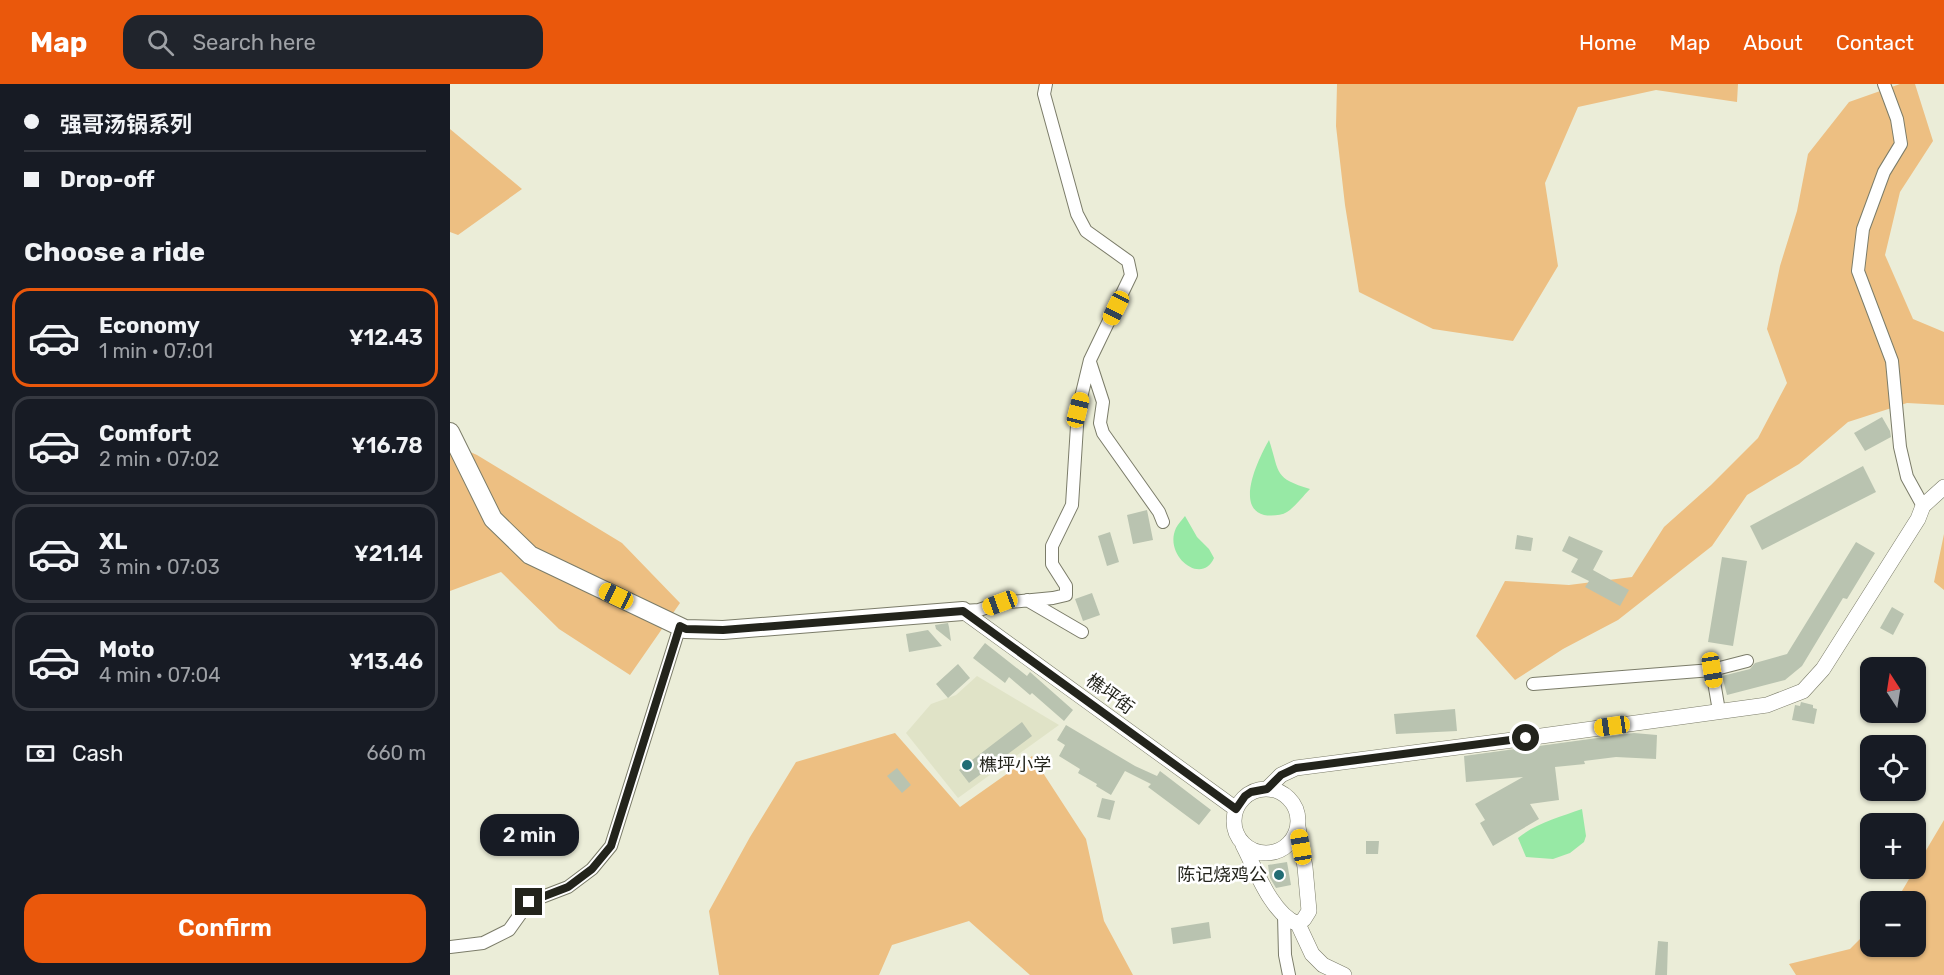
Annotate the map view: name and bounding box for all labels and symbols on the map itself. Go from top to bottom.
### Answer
car [1100,288,1132,328]
car [1065,390,1091,430]
car [596,580,636,612]
car [980,588,1020,618]
car [1700,651,1724,689]
north arrow [1860,657,1926,723]
street label: 樵坪街 [1082,669,1138,719]
car [1593,715,1631,737]
route start [1512,724,1539,751]
place label: 樵坪小学 [979,754,1051,776]
marker: 樵坪小学 [960,758,974,772]
callout: 2 min [479,815,578,857]
car [1289,828,1313,866]
place label: 陈记烧鸡公 [1177,864,1267,886]
marker: 陈记烧鸡公 [1272,868,1286,882]
route end [515,888,542,915]

